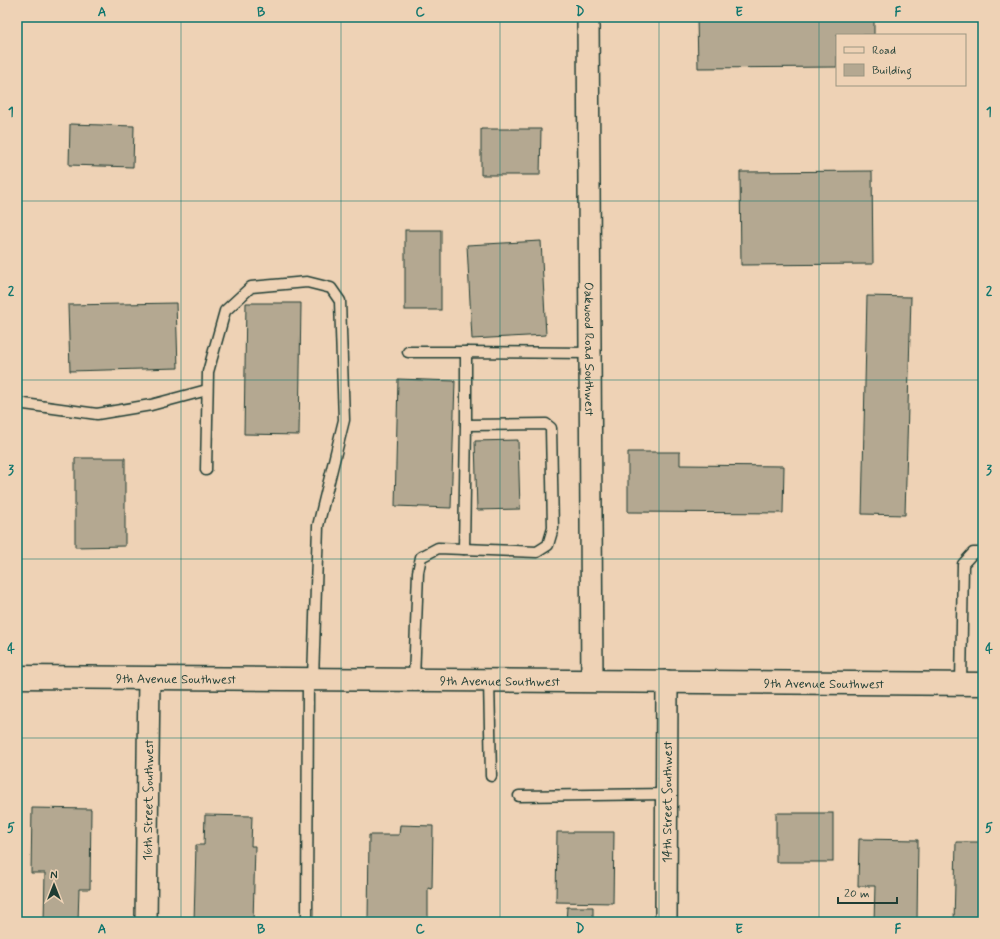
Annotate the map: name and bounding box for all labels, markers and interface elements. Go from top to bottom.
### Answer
text: A [98,4,106,21]
text: B [257,4,266,21]
text: C [415,4,425,21]
text: D [576,4,585,21]
text: E [735,4,743,21]
text: F [895,4,902,21]
legend [836,34,966,86]
text: Road [872,43,896,59]
text: Building [872,63,912,80]
text: 1 [8,104,14,121]
text: 1 [986,104,992,121]
street label: Oakwood Road Southwest [580,282,597,416]
text: 2 [8,283,15,300]
text: 2 [986,283,993,300]
text: 3 [8,462,14,479]
text: 3 [986,462,992,479]
text: 4 [7,641,15,658]
text: 4 [985,641,993,658]
street label: 9th Avenue Southwest [116,671,236,689]
street label: 9th Avenue Southwest [440,673,560,691]
street label: 9th Avenue Southwest [764,675,884,693]
street label: 16th Street Southwest [140,739,158,861]
street label: 14th Street Southwest [659,741,677,863]
text: 5 [7,820,15,837]
text: 5 [985,820,993,837]
north arrow [34,865,74,905]
text: N [50,869,58,883]
scale bar [838,879,897,905]
text: 20 m [844,886,870,902]
text: A [98,921,106,938]
text: B [257,921,266,938]
text: C [415,921,425,938]
text: D [576,921,585,938]
text: E [735,921,743,938]
text: F [895,921,902,938]

